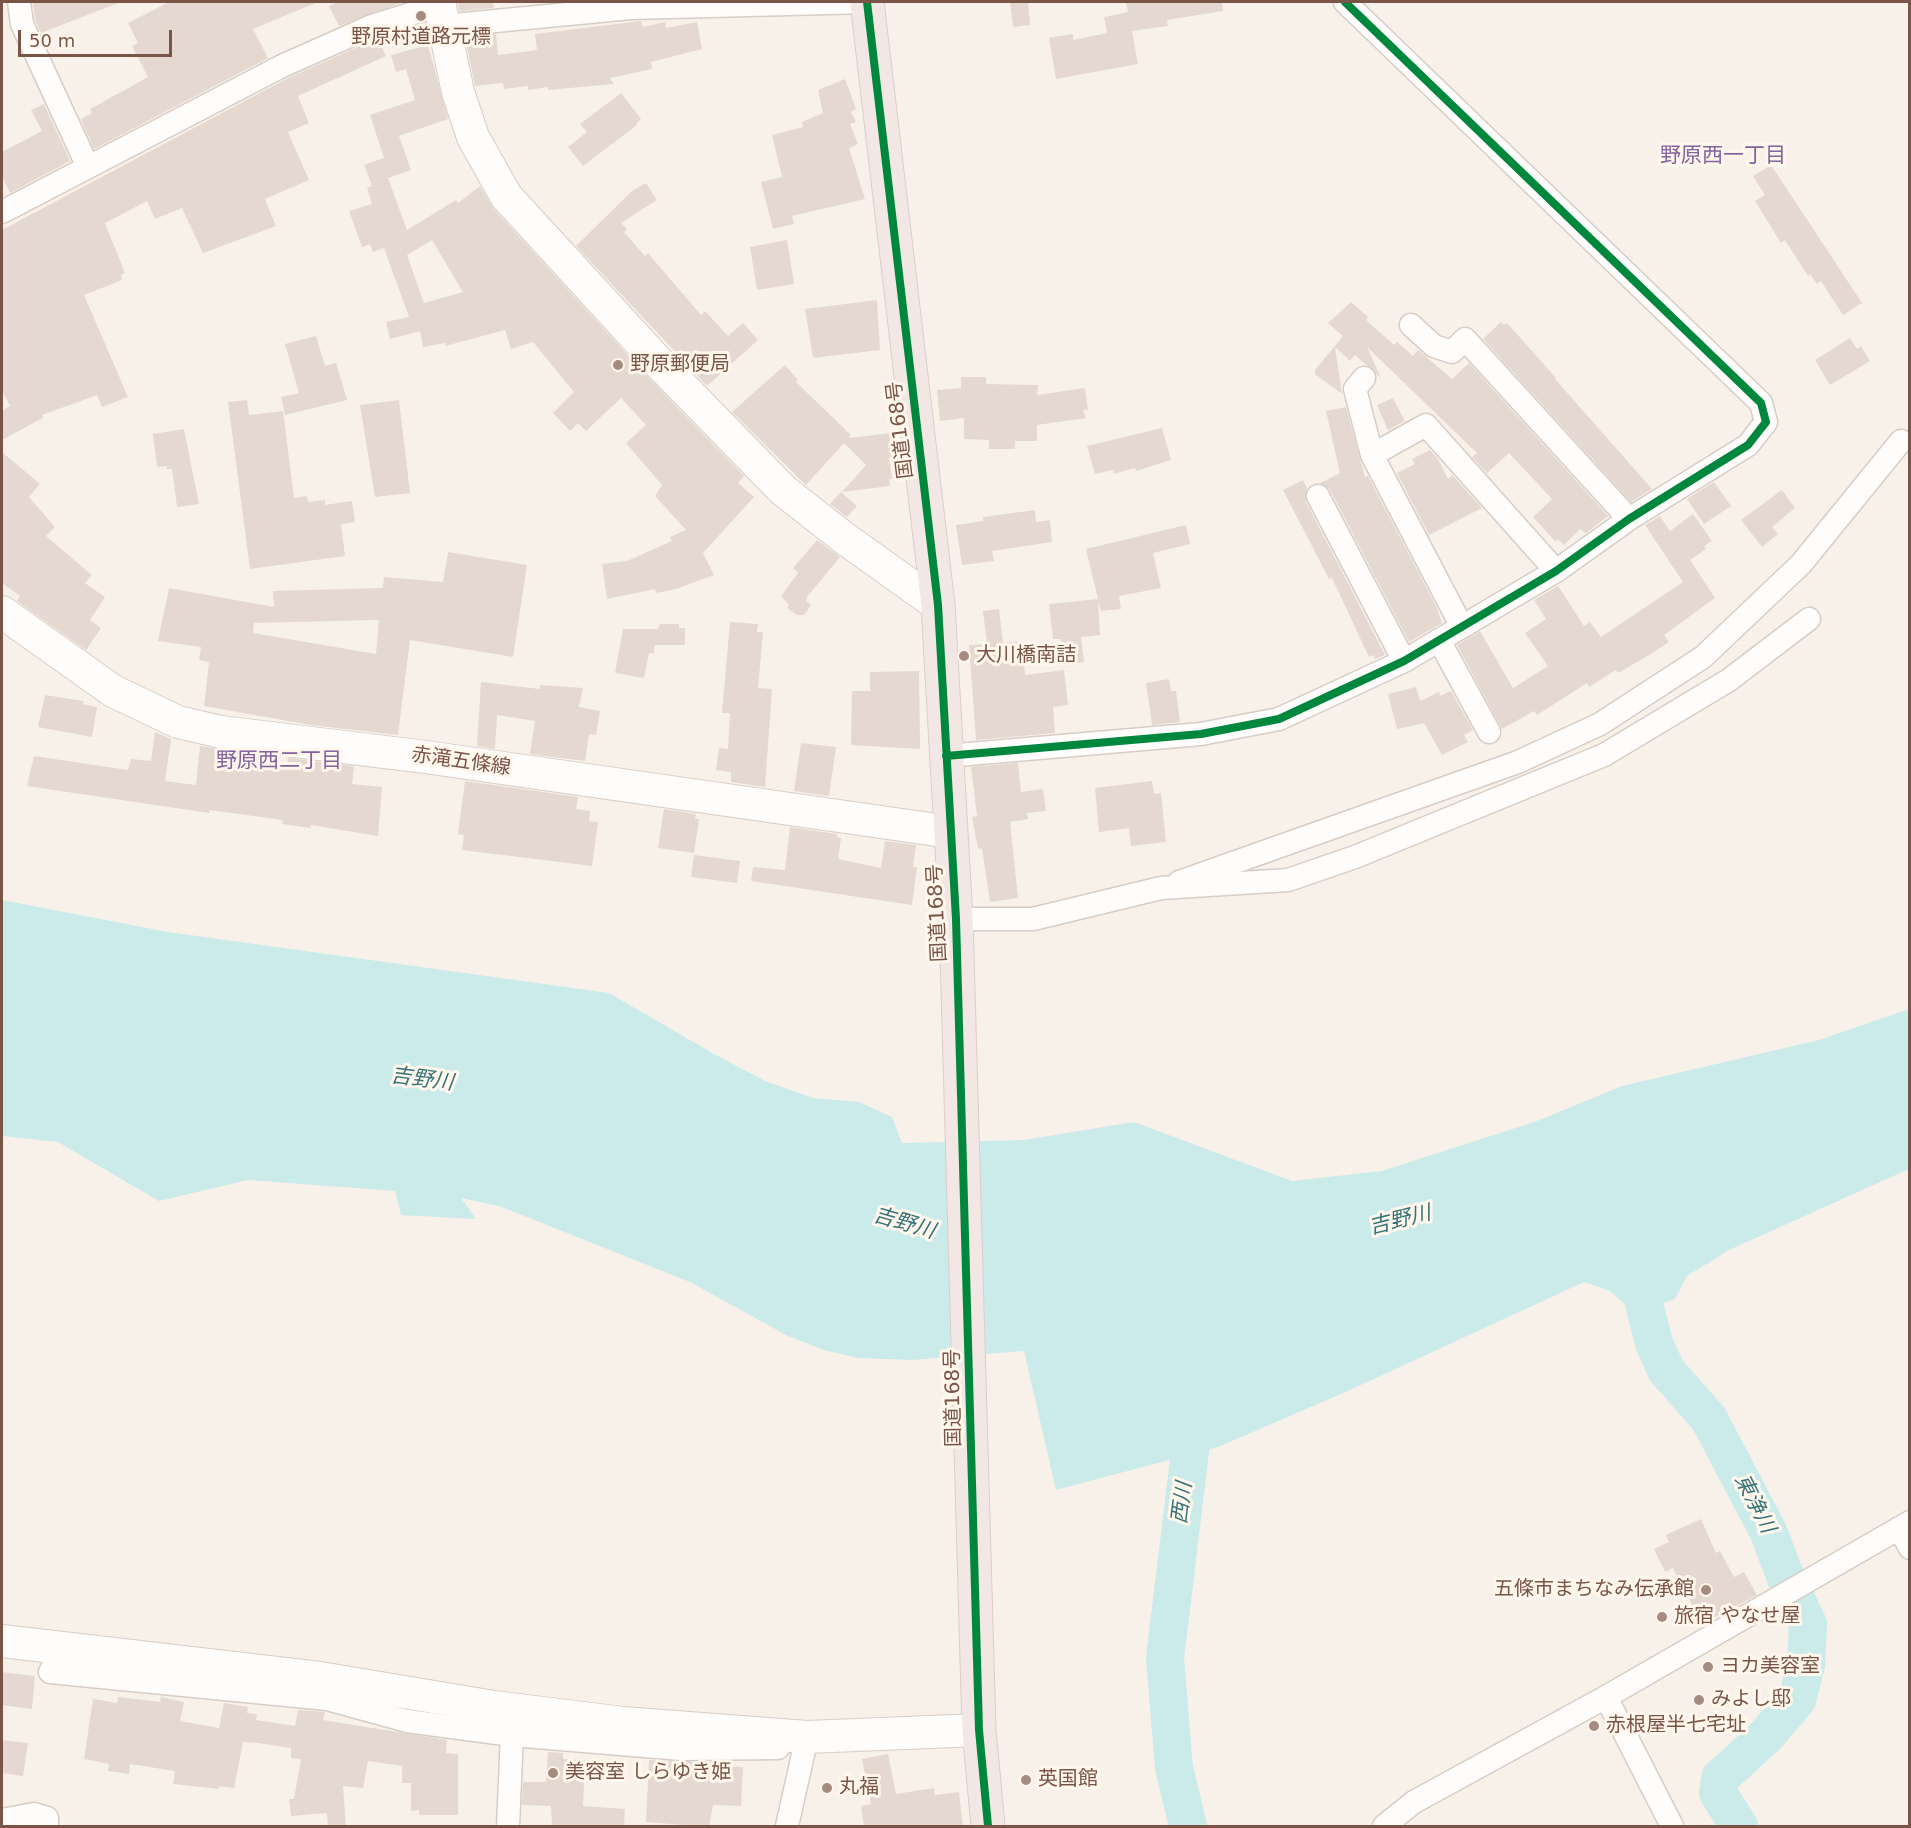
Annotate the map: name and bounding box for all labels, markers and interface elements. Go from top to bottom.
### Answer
marker: 野原村道路元標 [414,9,428,23]
scale bar [21,18,176,56]
place label: 野原村道路元標 [351,26,491,50]
text: 50 m [29,30,75,51]
district label: 野原西一丁目 [1660,144,1786,170]
place label: 野原郵便局 [630,353,730,377]
marker: 野原郵便局 [611,358,625,372]
street label: 国道168号 [883,380,919,480]
place label: 大川橋南詰 [976,644,1076,668]
marker: 大川橋南詰 [957,649,971,663]
street label: 赤滝五條線 [410,743,512,781]
district label: 野原西二丁目 [216,749,342,775]
street label: 国道168号 [923,863,953,963]
water label: 吉野川 [389,1064,455,1096]
water label: 吉野川 [1366,1201,1434,1241]
water label: 吉野川 [870,1203,938,1245]
street label: 国道168号 [941,1349,967,1447]
water label: 東浄川 [1728,1470,1780,1538]
water label: 西川 [1168,1481,1198,1525]
place label: 五條市まちなみ伝承館 [1494,1578,1694,1602]
marker: 五條市まちなみ伝承館 [1699,1583,1713,1597]
place label: 旅宿 やなせ屋 [1674,1605,1800,1629]
marker: 旅宿 やなせ屋 [1655,1610,1669,1624]
place label: ヨカ美容室 [1720,1655,1820,1679]
marker: ヨカ美容室 [1701,1660,1715,1674]
place label: みよし邸 [1711,1688,1791,1712]
marker: みよし邸 [1692,1693,1706,1707]
place label: 赤根屋半七宅址 [1606,1714,1746,1738]
marker: 赤根屋半七宅址 [1587,1719,1601,1733]
place label: 美容室 しらゆき姫 [565,1761,731,1785]
marker: 美容室 しらゆき姫 [546,1766,560,1780]
place label: 英国館 [1038,1768,1098,1792]
marker: 英国館 [1019,1773,1033,1787]
place label: 丸福 [839,1776,879,1800]
marker: 丸福 [820,1781,834,1795]

